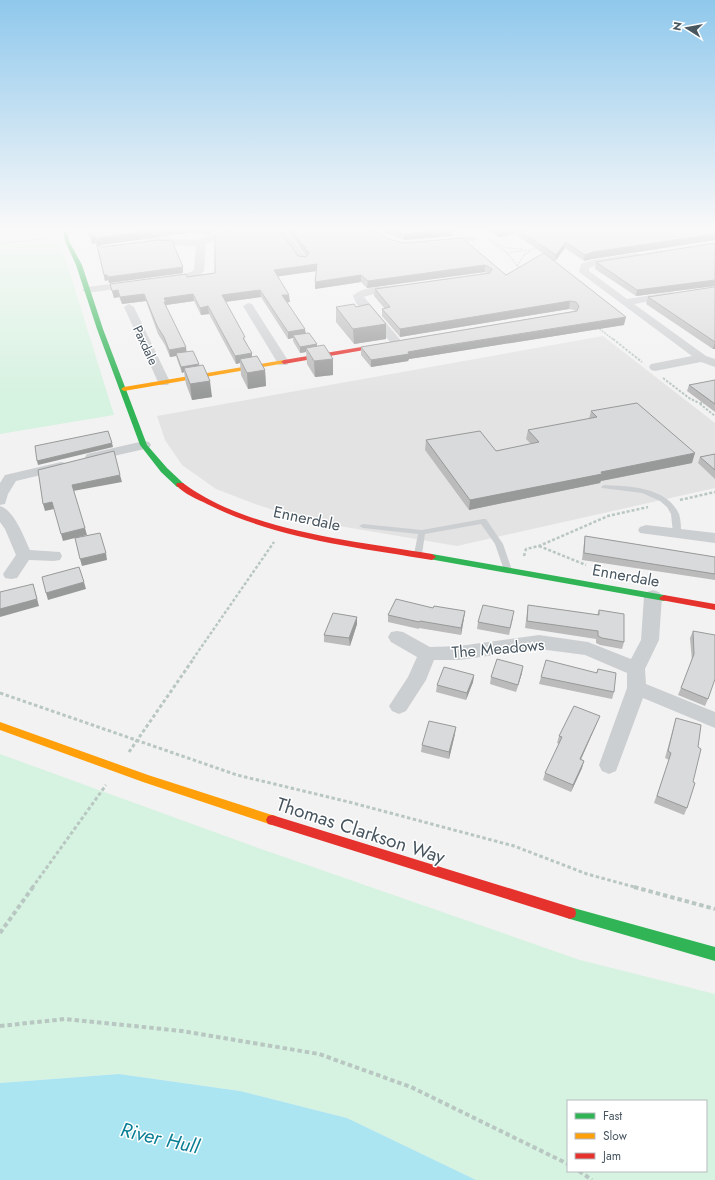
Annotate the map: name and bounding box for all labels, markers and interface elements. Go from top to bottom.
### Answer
north arrow [667,8,707,48]
text: N [668,20,686,32]
street label: Paxdale [128,322,163,368]
street label: Ennerdale [271,500,343,537]
street label: Ennerdale [590,558,661,593]
street label: The Meadows [451,633,545,664]
street label: Thomas Clarkson Way [273,790,449,871]
legend [567,1100,707,1172]
text: Fast [603,1107,622,1125]
water label: River Hull [118,1115,204,1162]
text: Slow [603,1127,628,1145]
text: Jam [601,1147,621,1165]

